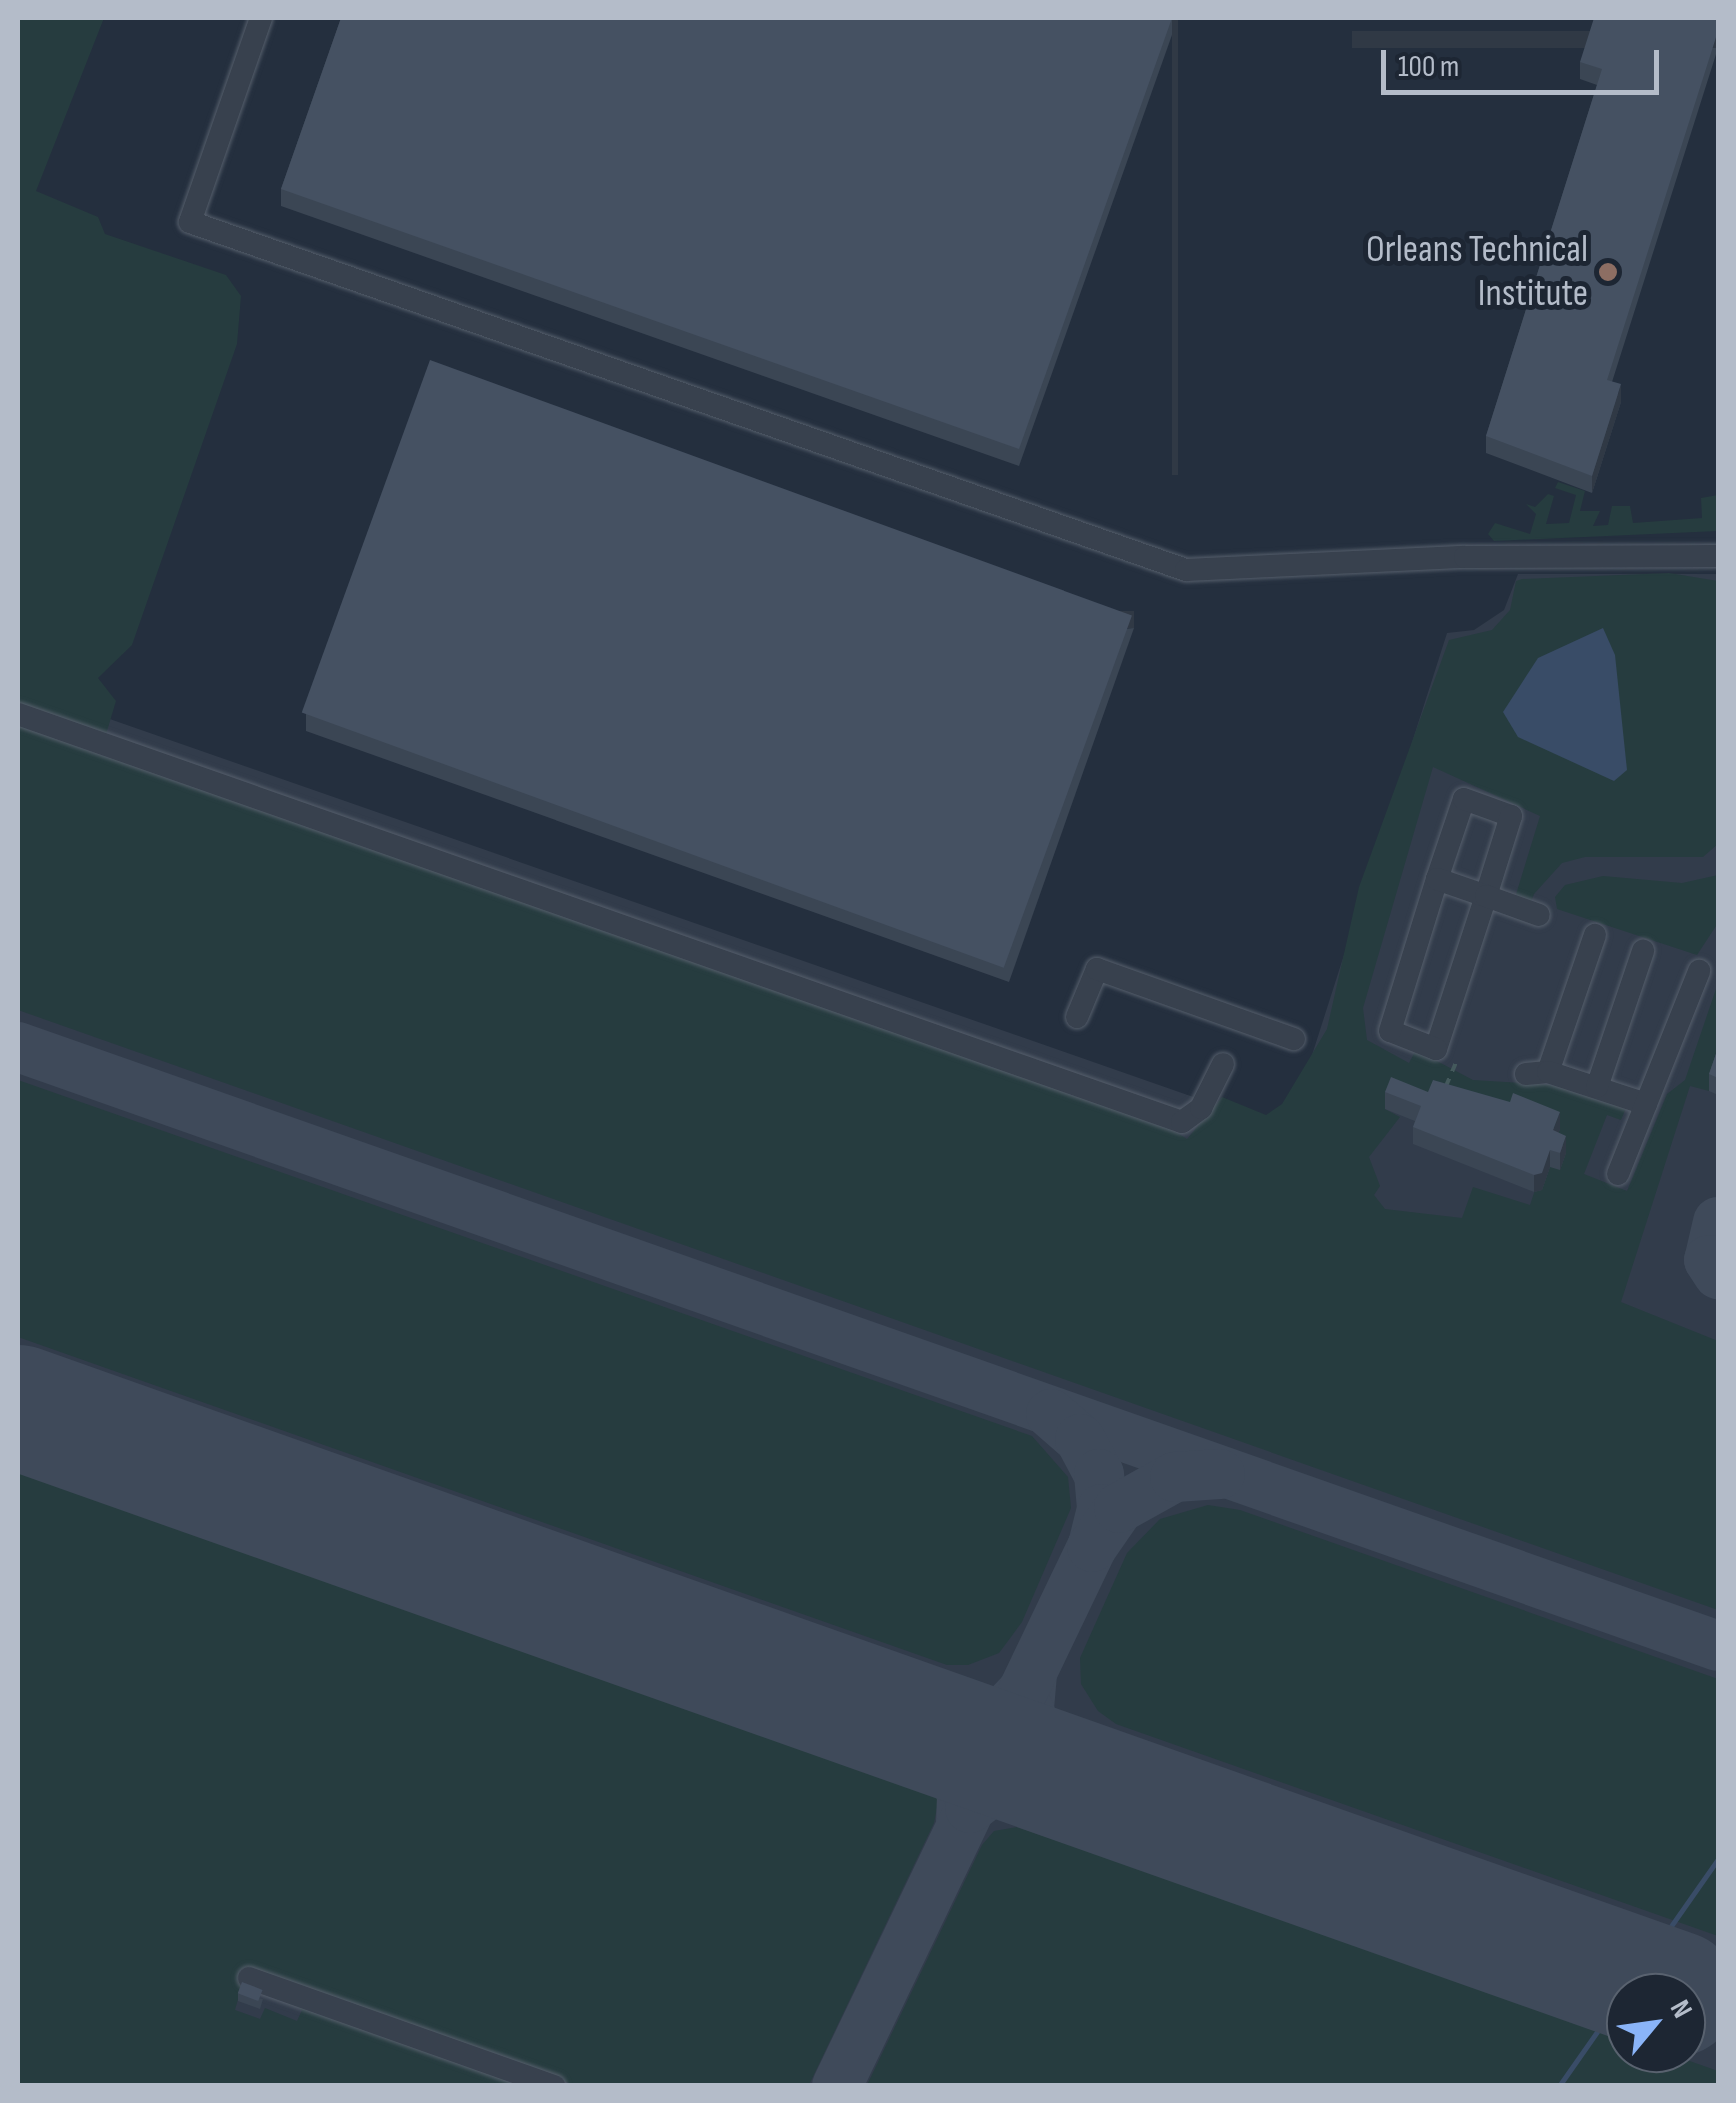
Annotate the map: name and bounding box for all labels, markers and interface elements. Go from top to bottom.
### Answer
scale bar [1386,30,1664,92]
text: 100 m [1398,49,1459,85]
place label: Orleans Technical Institute [1366,227,1588,316]
marker: Orleans Technical Institute [1597,261,1619,283]
north arrow [1606,1973,1706,2073]
text: N [1663,1995,1699,2024]

